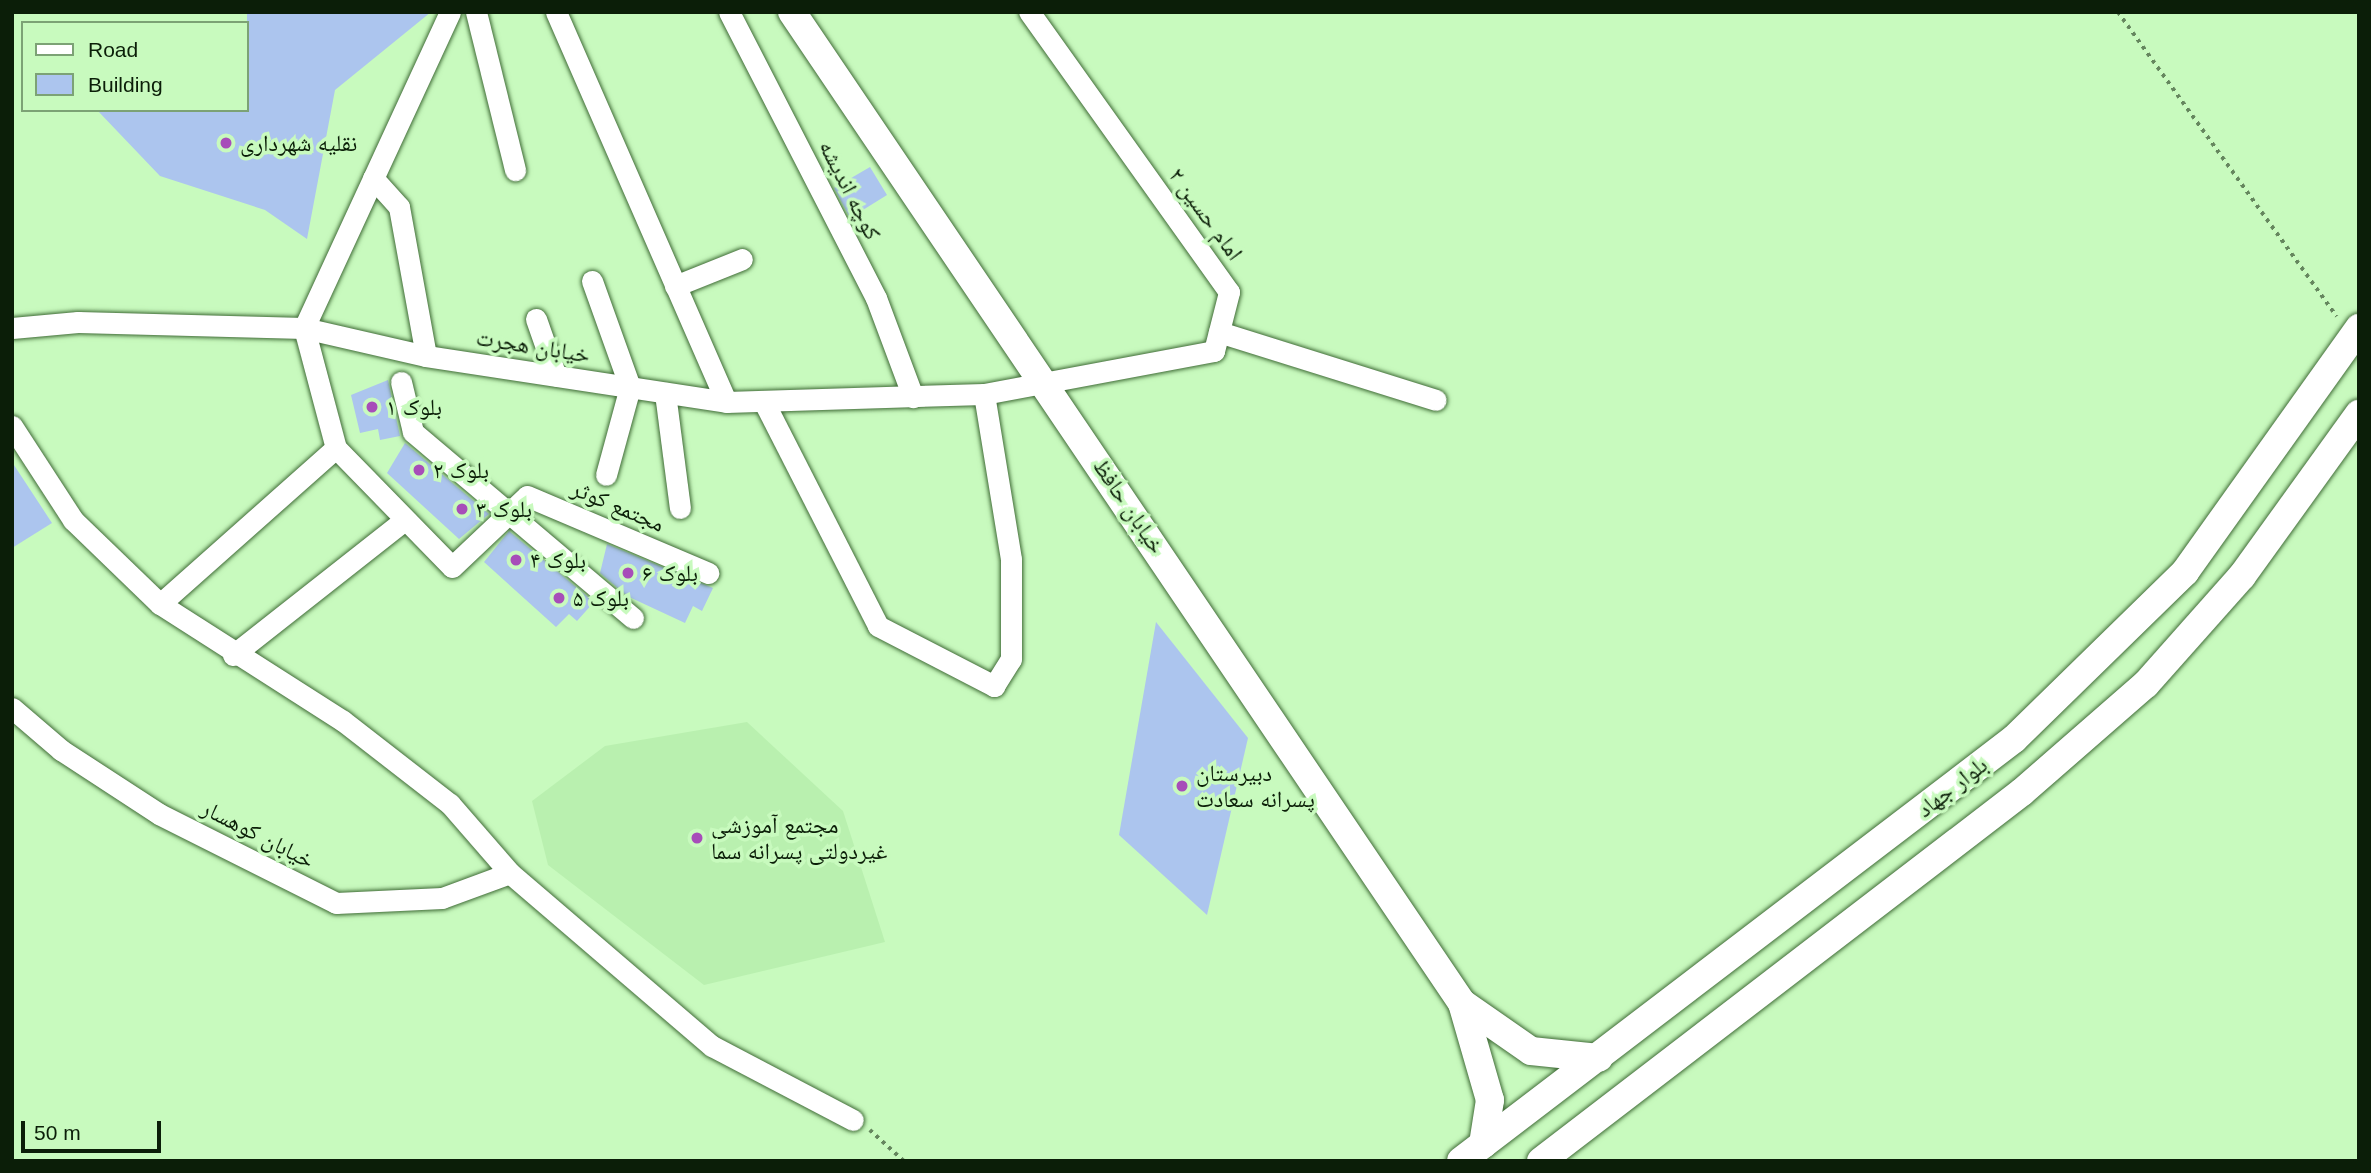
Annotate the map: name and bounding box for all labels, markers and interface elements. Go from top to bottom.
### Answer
legend [21,21,248,112]
text: Road [88,38,138,61]
text: Building [88,73,163,96]
place label: نقلیه شهرداری [240,129,357,157]
marker: نقلیه شهرداری [218,135,234,151]
street label: کوچه اندیشه [813,136,887,244]
street label: امام حسین ۲ [1163,162,1249,266]
street label: خیابان هجرت [474,323,592,369]
place label: بلوک ۱ [386,393,442,421]
marker: بلوک ۱ [364,399,380,415]
street label: خیابان حافظ [1087,453,1171,559]
place label: بلوک ۲ [433,456,489,484]
marker: بلوک ۲ [411,462,427,478]
street label: مجتمع کوثر [567,474,669,538]
place label: بلوک ۳ [476,495,532,523]
marker: بلوک ۳ [454,501,470,517]
place label: بلوک ۴ [530,546,586,574]
marker: بلوک ۴ [508,552,524,568]
place label: بلوک ۶ [642,559,698,587]
marker: بلوک ۶ [620,565,636,581]
place label: بلوک ۵ [573,584,629,612]
marker: بلوک ۵ [551,590,567,606]
street label: بلوار جهاد [1911,751,1993,823]
place label: دبیرستان پسرانه سعادت [1196,759,1315,813]
marker: دبیرستان پسرانه سعادت [1174,778,1190,794]
street label: خیابان کوهسار [197,794,319,874]
place label: مجتمع آموزشی غیردولتی پسرانه سما [711,811,887,865]
marker: مجتمع آموزشی غیردولتی پسرانه سما [689,830,705,846]
scale bar [24,1106,164,1150]
text: 50 m [34,1121,81,1144]

